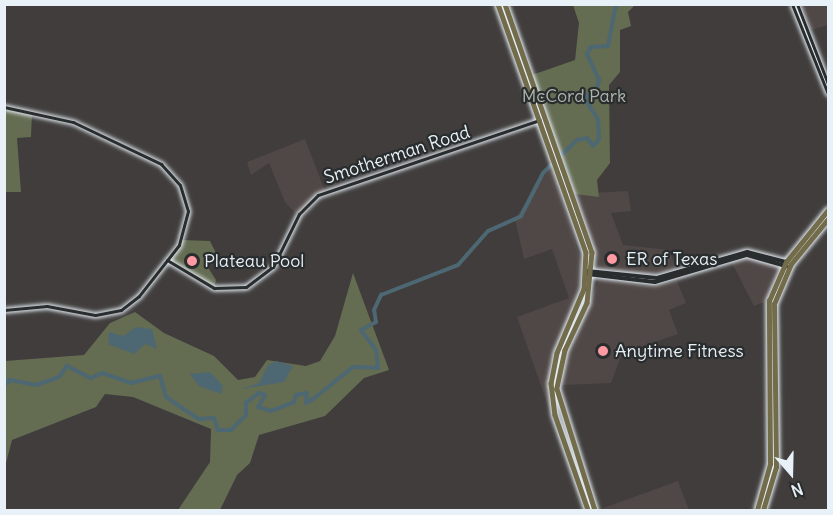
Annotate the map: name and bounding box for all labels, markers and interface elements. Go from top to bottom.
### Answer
park label: McCord Park [522,85,626,107]
street label: Smotherman Road [321,121,473,189]
place label: ER of Texas [626,248,717,270]
place label: Plateau Pool [204,250,304,272]
marker: ER of Texas [603,250,621,268]
marker: Plateau Pool [185,254,199,268]
place label: Anytime Fitness [615,340,744,362]
marker: Anytime Fitness [596,344,610,358]
north arrow [761,443,821,503]
text: N [789,479,806,501]

